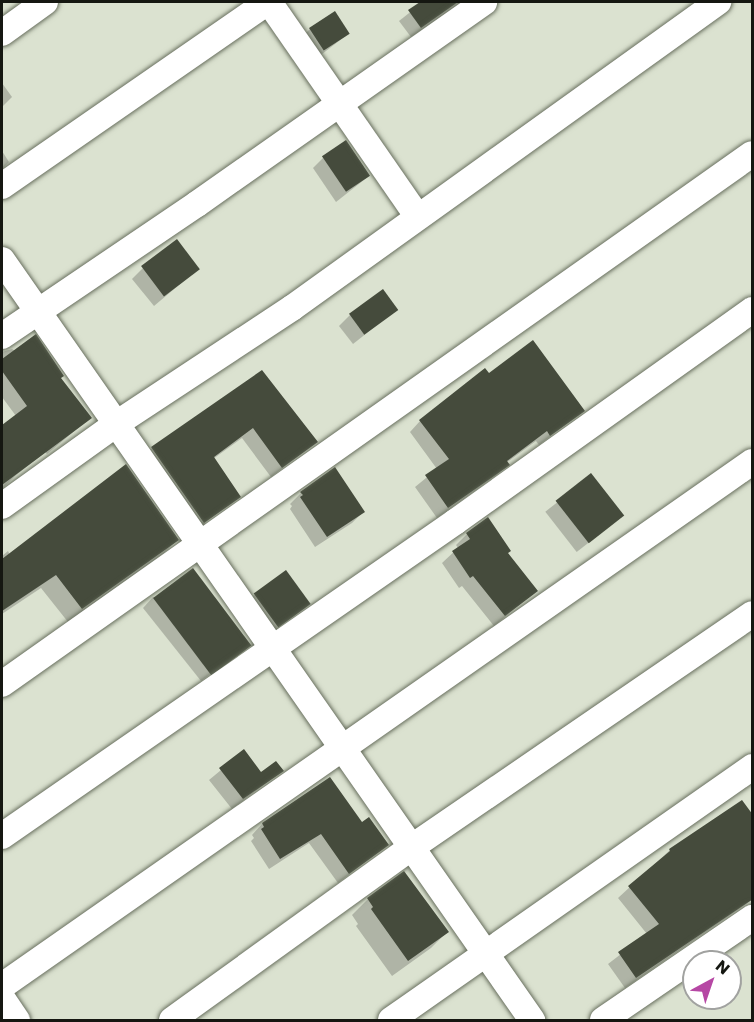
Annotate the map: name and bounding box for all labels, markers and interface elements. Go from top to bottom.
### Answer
north arrow [682,950,742,1010]
text: N [711,955,735,980]

